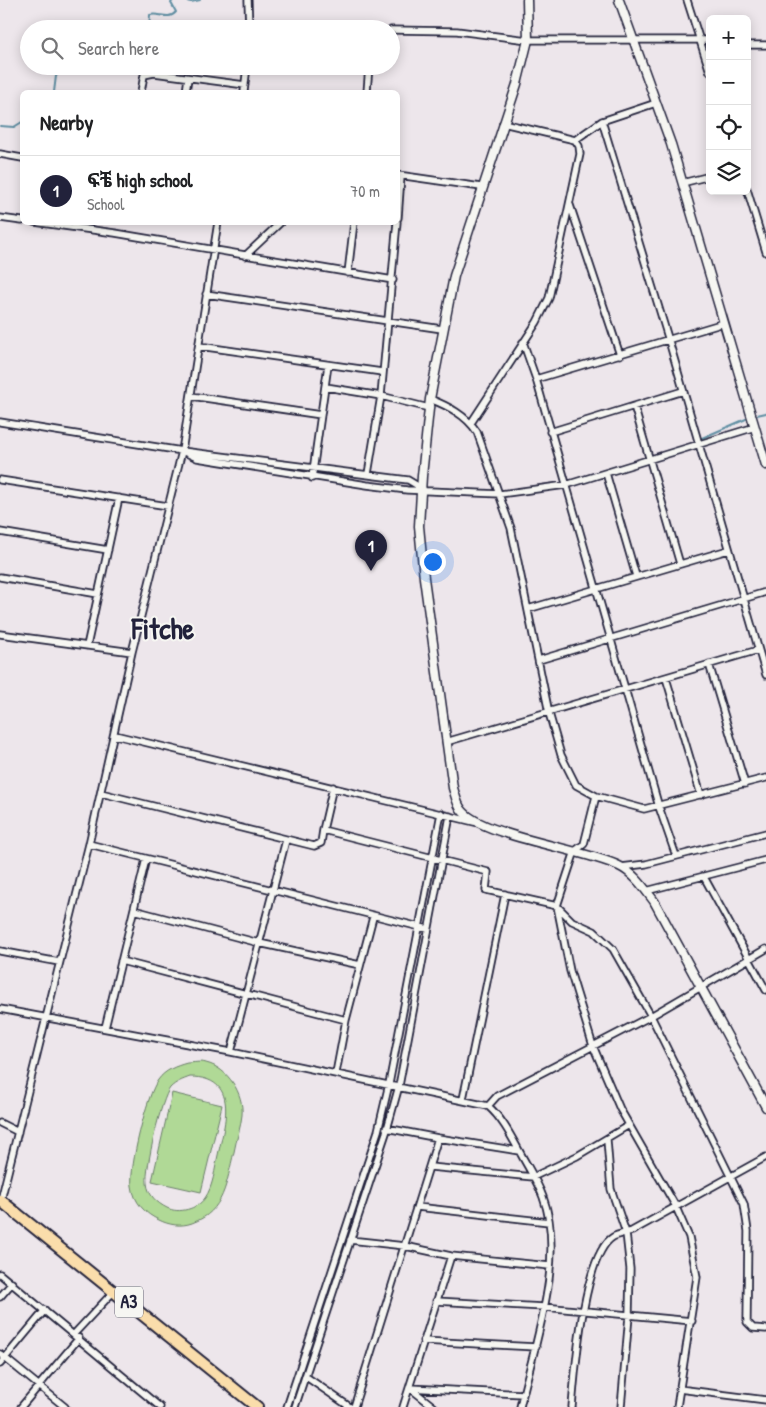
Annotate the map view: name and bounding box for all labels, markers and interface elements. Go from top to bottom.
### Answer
map controls [706,15,751,195]
button: + [706,15,751,60]
search box [20,20,400,75]
icon: search [38,34,66,62]
text: Search here [78,35,159,61]
button: − [706,60,751,105]
button: locate [706,105,751,150]
text: Nearby [40,108,93,137]
button: layers [706,150,751,195]
text: ፍቼ high school [87,167,193,193]
text: 1 [53,180,59,202]
text: 70 m [350,180,380,202]
text: School [87,193,124,215]
pin: 1 [355,530,387,571]
your location [420,549,446,575]
district label: Fitche [131,609,195,648]
road number: A3 [115,1286,143,1318]

